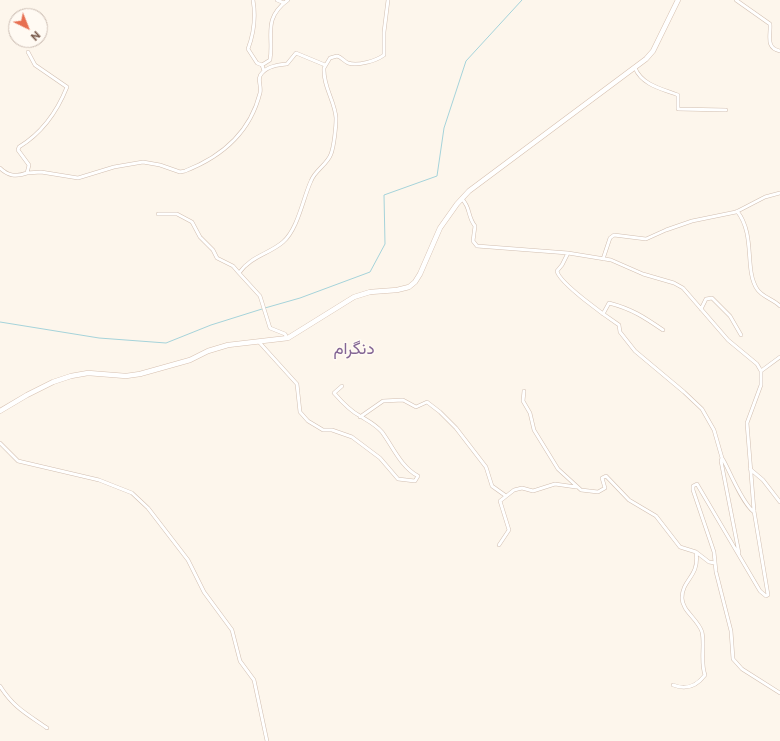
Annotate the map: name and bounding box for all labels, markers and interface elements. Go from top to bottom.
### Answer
north arrow [8,8,48,48]
text: N [28,29,43,44]
district label: دنگرام [333,338,375,358]

